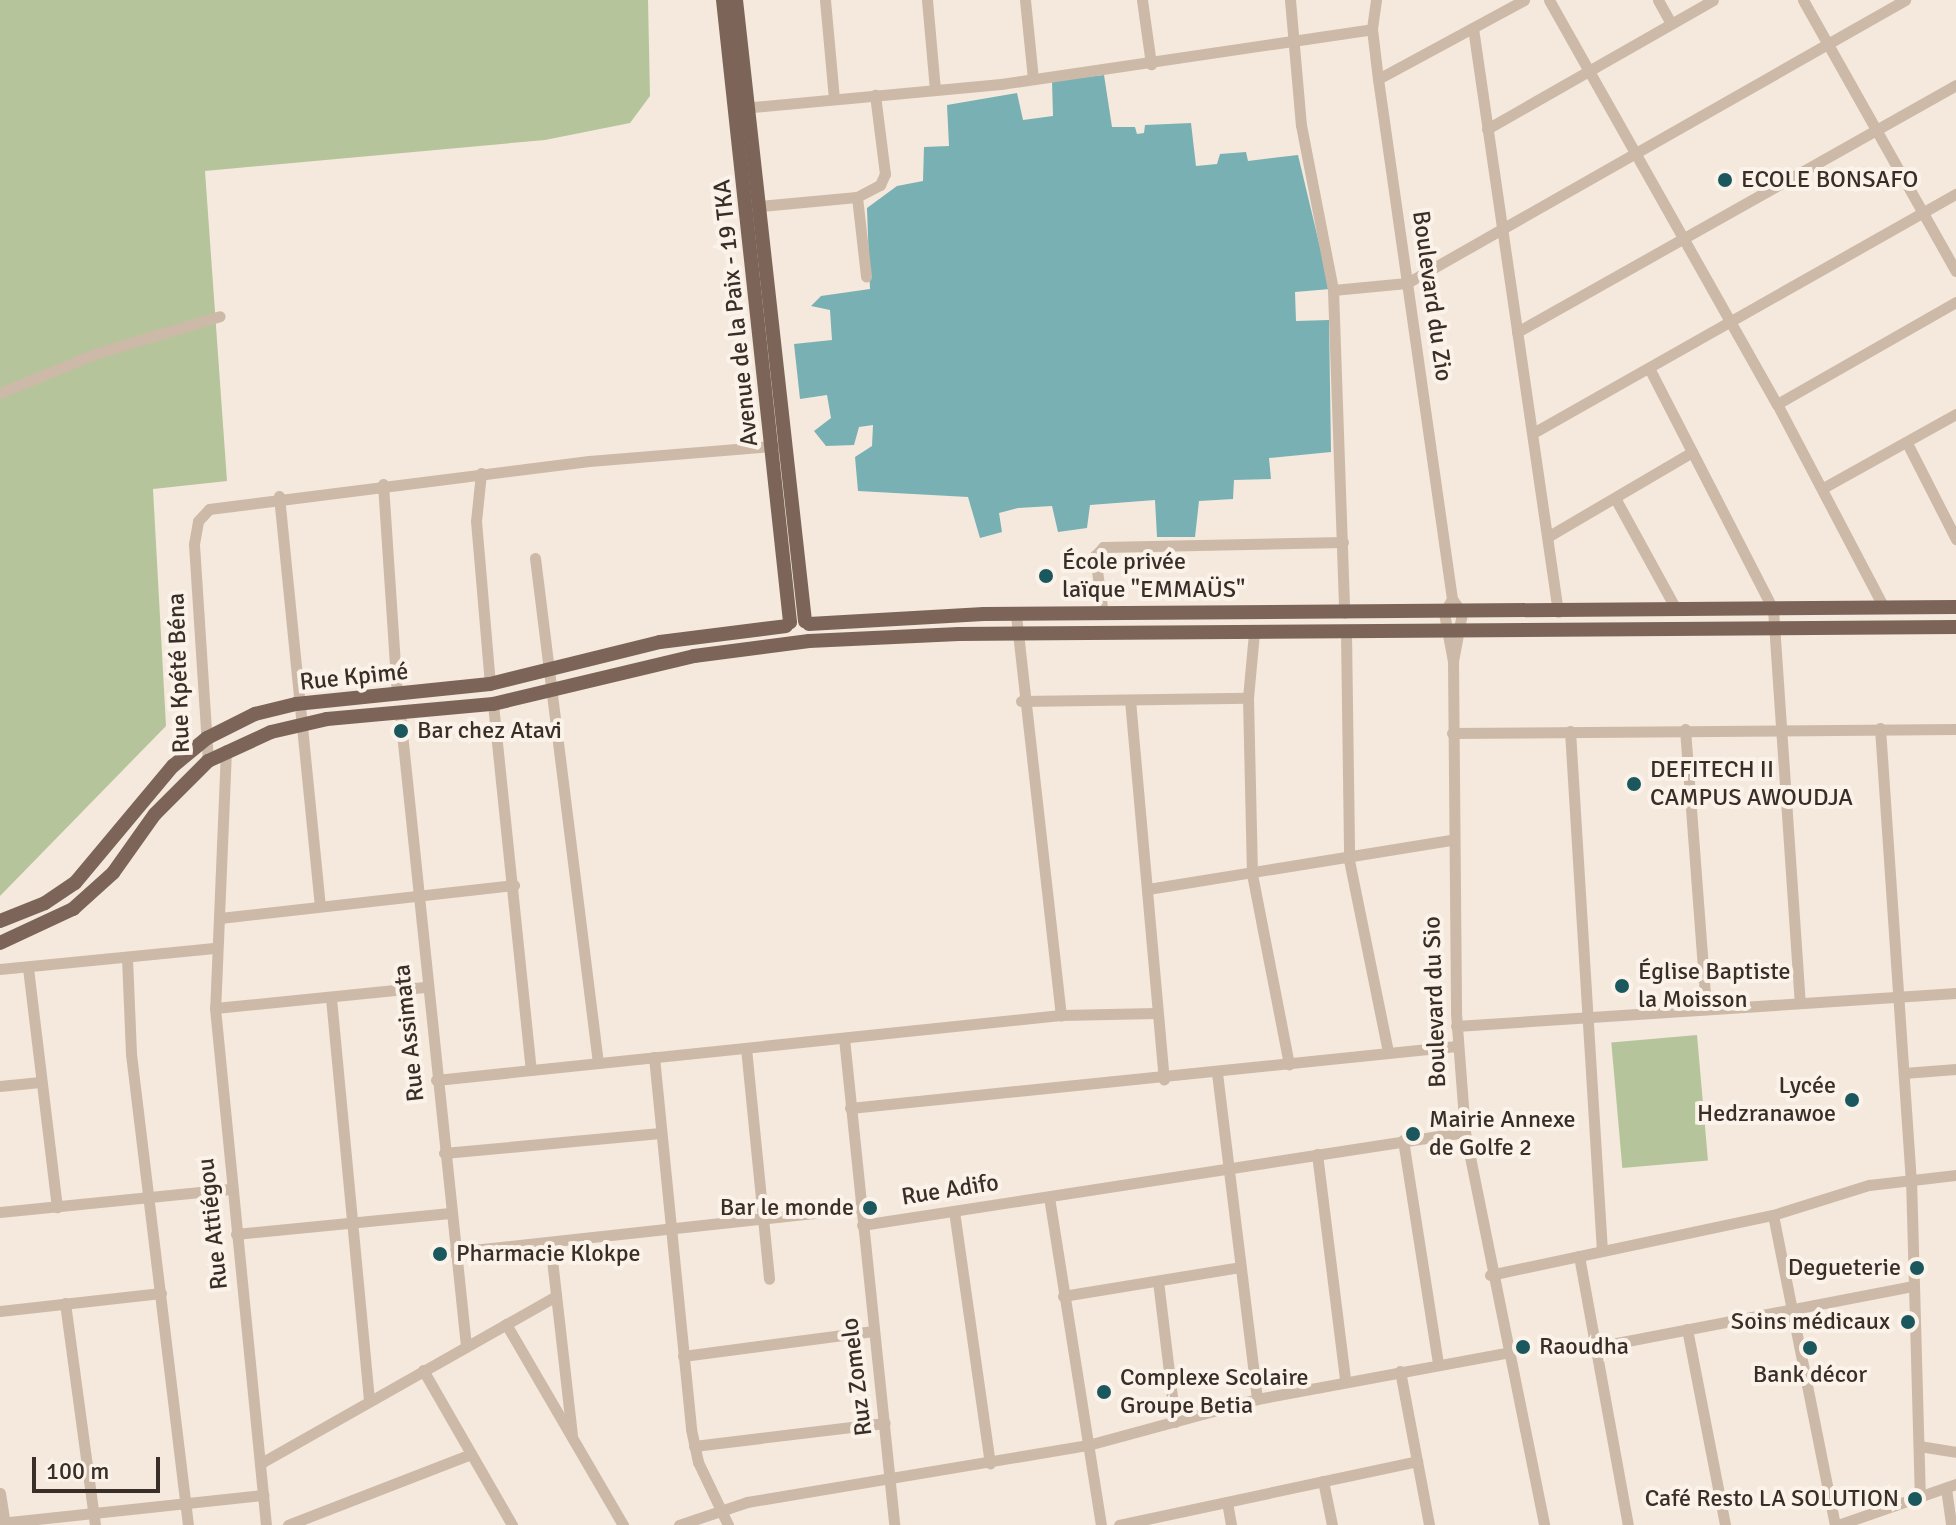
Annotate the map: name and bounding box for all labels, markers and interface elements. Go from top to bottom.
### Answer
place label: ECOLE BONSAFO [1741,166,1918,194]
marker: ECOLE BONSAFO [1716,171,1734,189]
street label: Avenue de la Paix - 19 TKA [708,178,764,448]
street label: Boulevard du Zio [1406,209,1458,383]
place label: École privée laïque "EMMAÜS" [1062,548,1245,604]
marker: École privée laïque "EMMAÜS" [1037,567,1055,585]
street label: Rue Kpété Béna [162,592,196,754]
street label: Rue Kpimé [298,657,410,697]
place label: Bar chez Atavi [417,717,562,745]
marker: Bar chez Atavi [392,722,410,740]
place label: DEFITECH II CAMPUS AWOUDJA [1650,756,1853,812]
marker: DEFITECH II CAMPUS AWOUDJA [1625,775,1643,793]
street label: Boulevard du Sio [1418,916,1452,1088]
place label: Église Baptiste la Moisson [1638,958,1790,1014]
street label: Rue Assimata [387,963,431,1103]
marker: Église Baptiste la Moisson [1613,977,1631,995]
place label: Lycée Hedzranawoe [1697,1072,1836,1128]
marker: Lycée Hedzranawoe [1843,1091,1861,1109]
place label: Mairie Annexe de Golfe 2 [1429,1106,1576,1162]
marker: Mairie Annexe de Golfe 2 [1404,1125,1422,1143]
street label: Rue Attiégou [192,1157,234,1291]
street label: Rue Adifo [899,1168,1001,1212]
place label: Bar le monde [720,1194,854,1222]
marker: Bar le monde [861,1199,879,1217]
place label: Pharmacie Klokpe [456,1240,641,1268]
marker: Pharmacie Klokpe [431,1245,449,1263]
place label: Degueterie [1788,1254,1901,1282]
marker: Degueterie [1908,1259,1926,1277]
place label: Soins médicaux [1731,1308,1890,1336]
marker: Soins médicaux [1897,1311,1919,1333]
street label: Ruz Zomelo [835,1316,879,1438]
place label: Raoudha [1539,1333,1629,1361]
marker: Raoudha [1514,1338,1532,1356]
marker: Bank décor [1801,1339,1819,1357]
place label: Bank décor [1753,1361,1867,1389]
place label: Complexe Scolaire Groupe Betia [1120,1364,1309,1420]
marker: Complexe Scolaire Groupe Betia [1095,1383,1113,1401]
scale bar [36,1441,164,1491]
text: 100 m [46,1456,109,1486]
place label: Café Resto LA SOLUTION [1645,1485,1899,1513]
marker: Café Resto LA SOLUTION [1906,1490,1924,1508]

